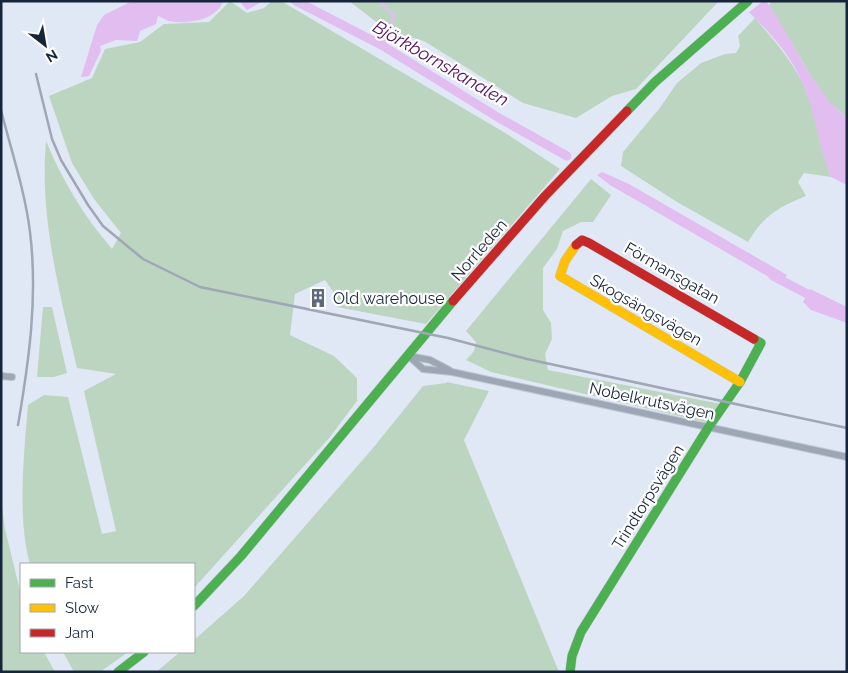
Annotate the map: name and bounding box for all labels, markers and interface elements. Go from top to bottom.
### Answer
water label: Björkbornskanalen [370,16,512,110]
north arrow [20,20,70,70]
text: N [43,47,60,66]
street label: Norrleden [447,215,511,285]
street label: Förmansgatan [621,238,723,308]
street label: Skogsängsvägen [587,270,705,350]
building icon: Old warehouse [307,287,329,309]
place label: Old warehouse [333,289,445,308]
street label: Nobelkrutsvägen [588,378,716,424]
street label: Trindtorpsvägen [608,441,688,553]
legend [20,563,195,653]
text: Fast [65,574,93,592]
text: Slow [65,599,99,617]
text: Jam [65,624,94,642]

